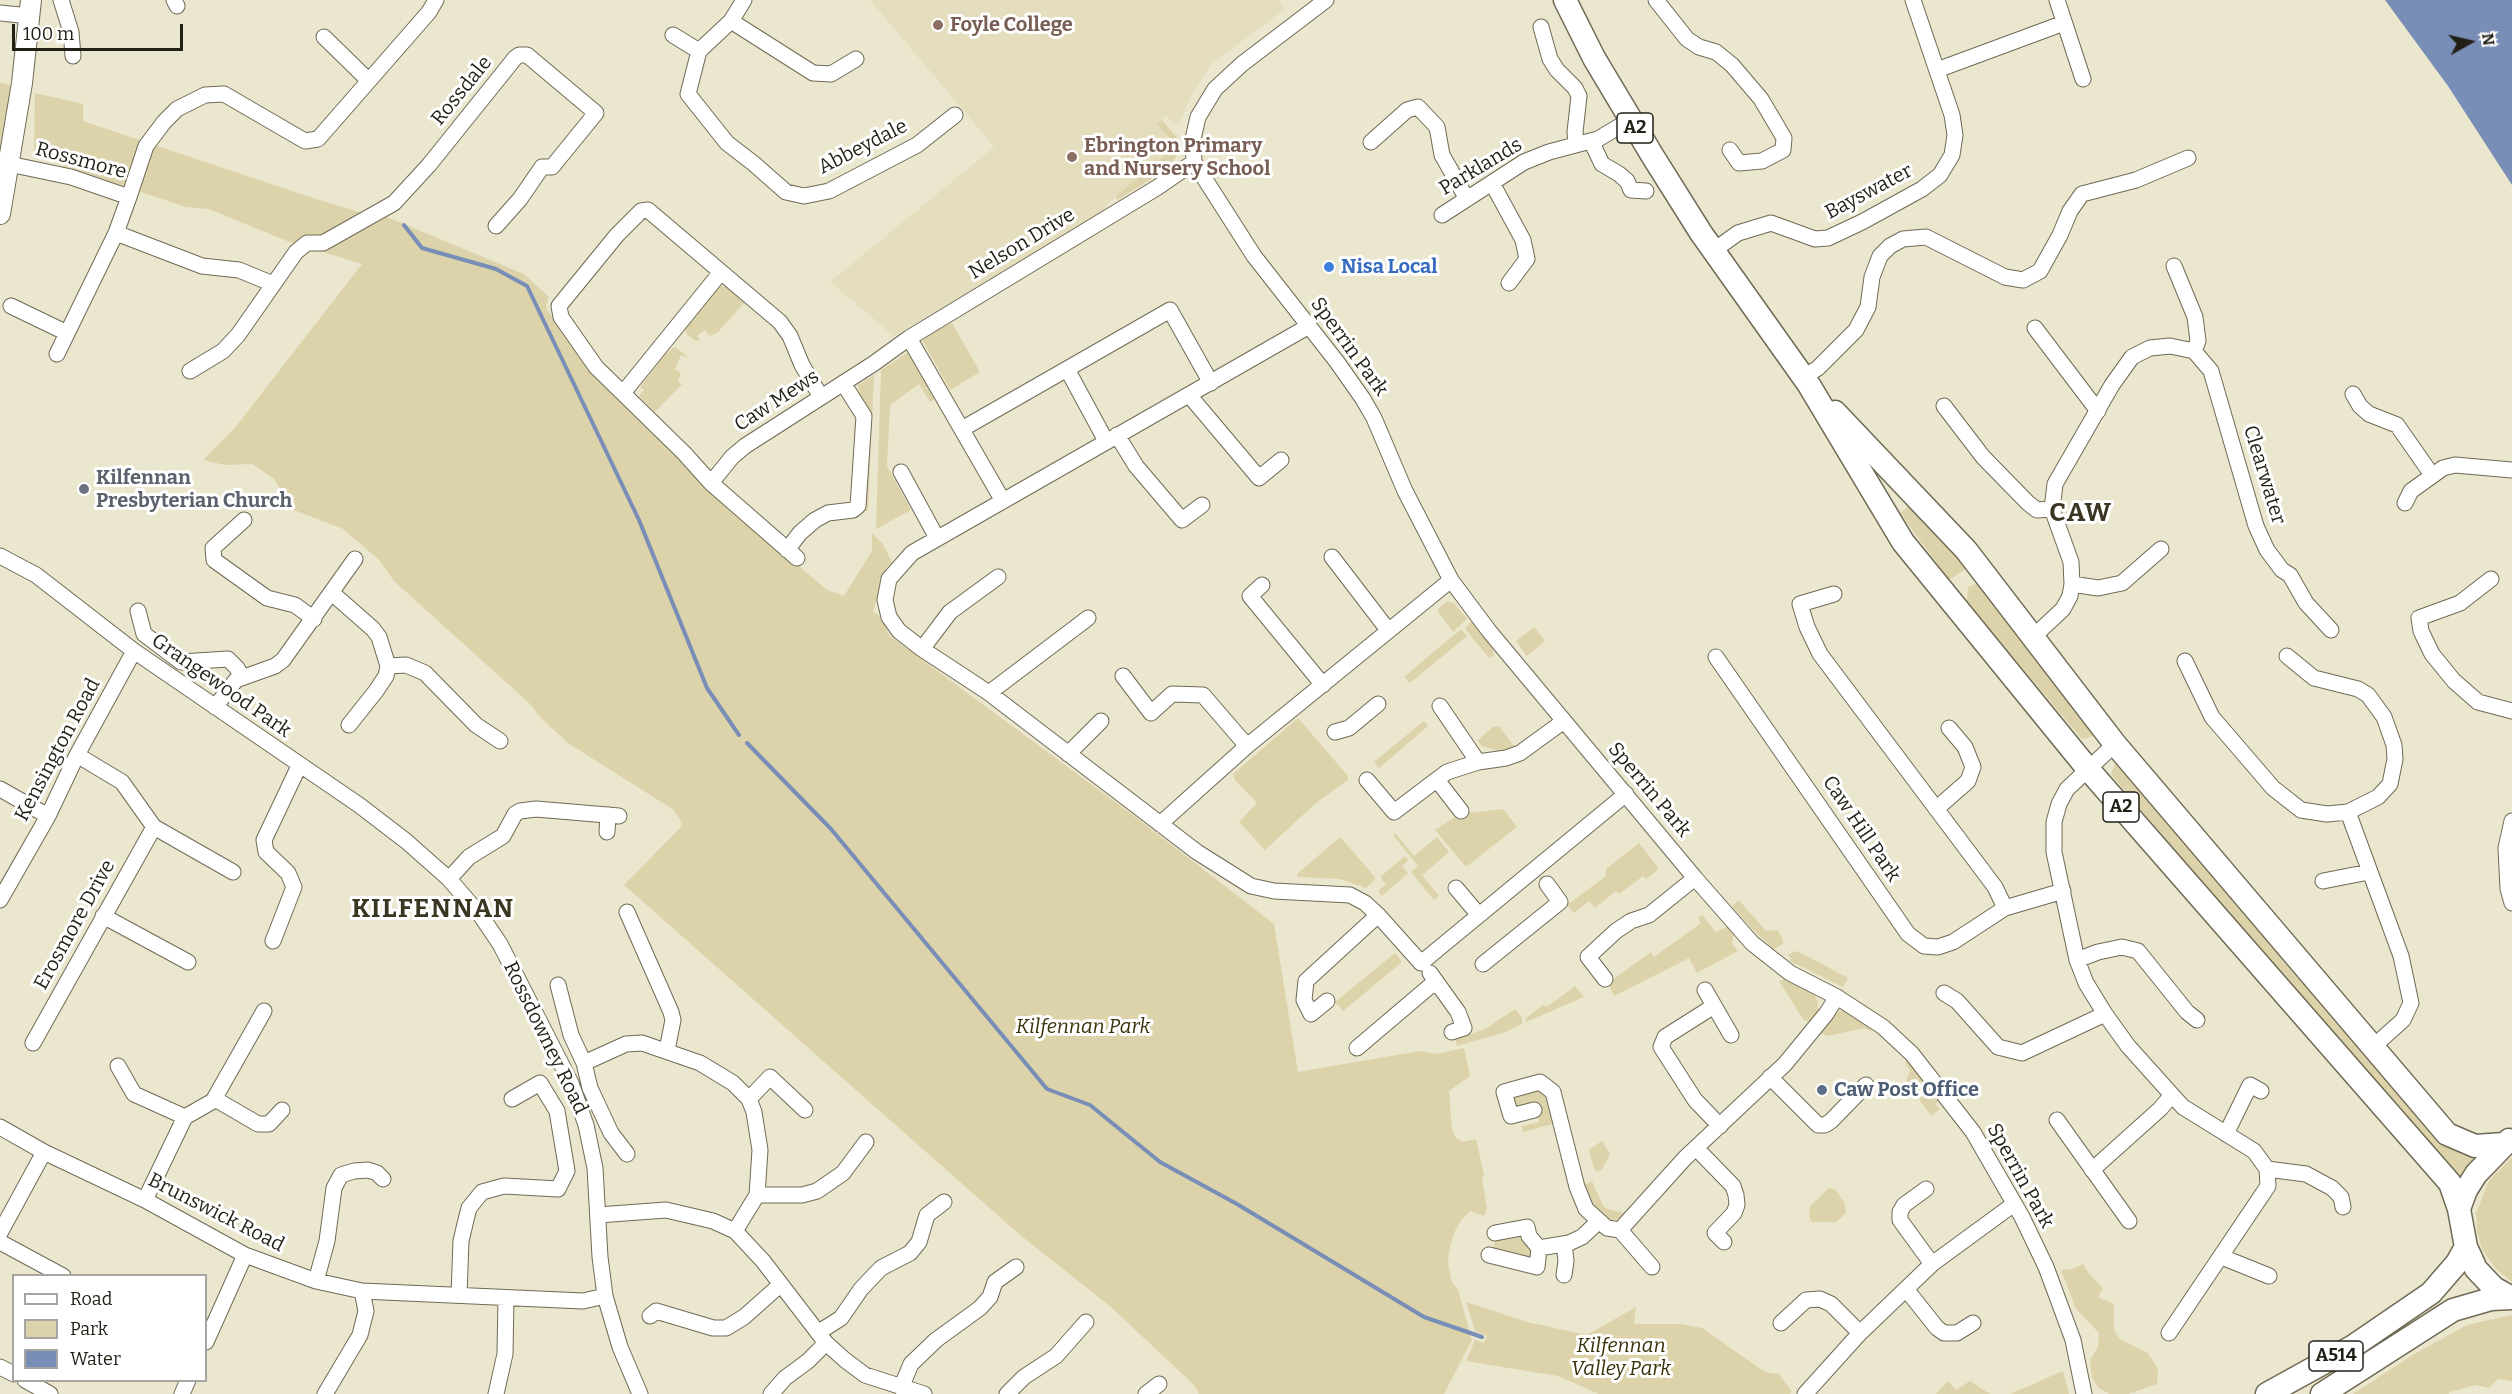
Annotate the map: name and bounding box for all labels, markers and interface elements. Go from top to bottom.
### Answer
scale bar [15,12,186,50]
north arrow [2440,12,2500,72]
place label: Foyle College [950,13,1073,37]
marker: Foyle College [931,18,945,32]
text: 100 m [23,23,74,45]
text: N [2478,32,2499,47]
street label: Rossdale [427,51,497,131]
road number: A2 [1617,113,1653,143]
street label: Abbeydale [814,114,912,180]
street label: Parklands [1435,133,1527,201]
place label: Ebrington Primary and Nursery School [1084,134,1270,181]
street label: Rossmore [33,137,129,185]
marker: Ebrington Primary and Nursery School [1065,150,1079,164]
street label: Bayswater [1821,159,1917,225]
street label: Nelson Drive [965,203,1079,285]
place label: Nisa Local [1341,255,1437,279]
marker: Nisa Local [1322,260,1336,274]
street label: Sperrin Park [1305,293,1393,401]
street label: Caw Mews [730,365,824,437]
street label: Clearwater [2238,423,2290,527]
place label: Kilfennan Presbyterian Church [96,466,292,513]
marker: Kilfennan Presbyterian Church [77,482,91,496]
district label: CAW [2049,498,2113,530]
street label: Grangewood Park [147,629,295,743]
street label: Kensington Road [10,674,106,826]
street label: Sperrin Park [1602,738,1696,842]
street label: Caw Hill Park [1817,772,1905,886]
road number: A2 [2103,792,2139,822]
street label: Erosmore Drive [29,856,121,994]
district label: KILFENNAN [351,894,515,926]
street label: Rossdowney Road [498,958,592,1118]
park label: Kilfennan Park [1016,1015,1150,1039]
place label: Caw Post Office [1834,1078,1979,1102]
marker: Caw Post Office [1815,1083,1829,1097]
street label: Sperrin Park [1981,1119,2059,1233]
street label: Brunswick Road [144,1168,288,1258]
legend [12,1274,207,1382]
text: Road [70,1288,112,1310]
text: Park [70,1318,108,1340]
park label: Kilfennan Valley Park [1571,1334,1671,1381]
road number: A514 [2309,1341,2363,1371]
text: Water [70,1348,121,1370]

